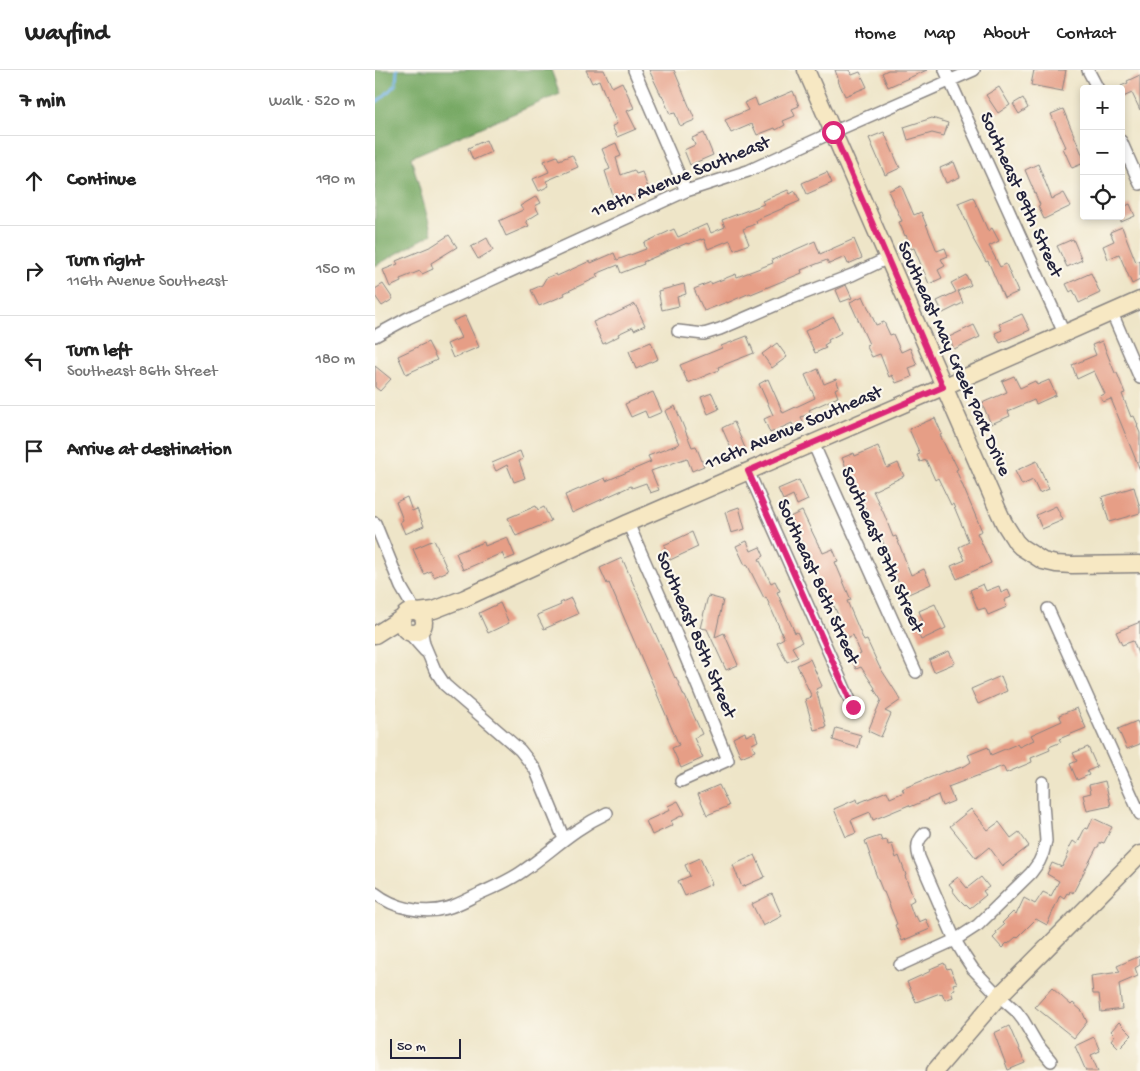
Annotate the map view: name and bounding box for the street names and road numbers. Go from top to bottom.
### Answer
street label: Southeast 89th Street [973,109,1068,283]
street label: 118th Avenue Southeast [587,131,776,225]
street label: Southeast May Creek Park Drive [891,238,1015,480]
street label: 116th Avenue Southeast [701,380,888,477]
street label: Southeast 87th Street [834,464,929,638]
street label: Southeast 86th Street [770,496,865,670]
street label: Southeast 85th Street [650,548,741,724]

